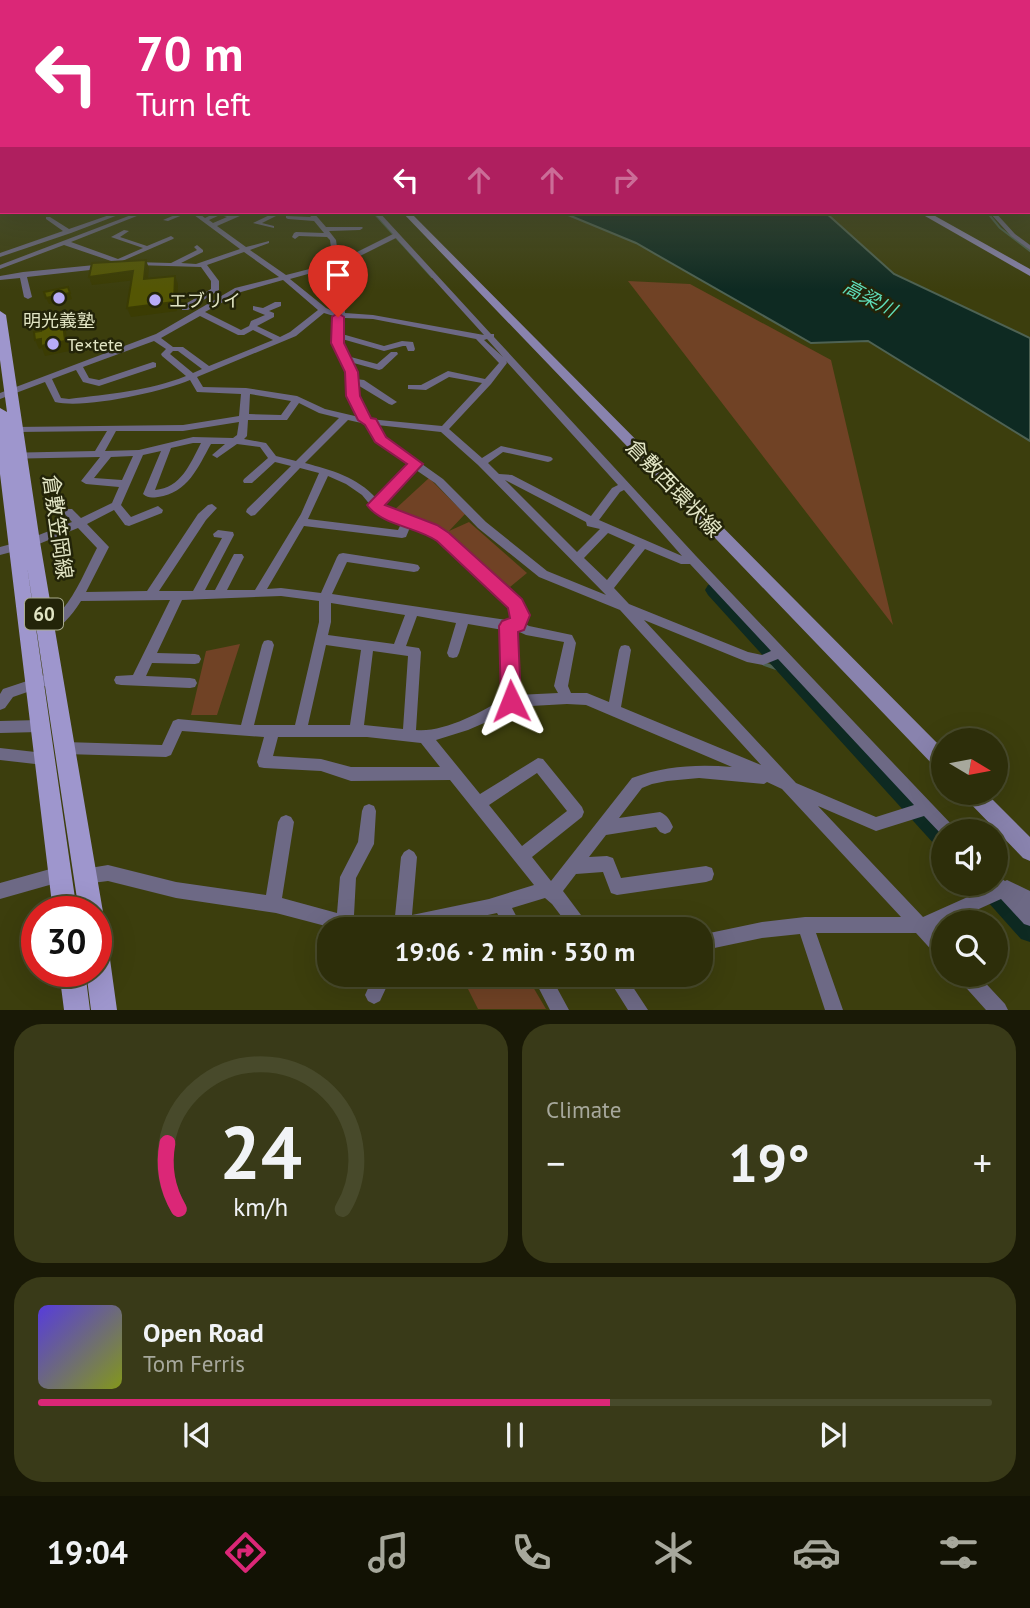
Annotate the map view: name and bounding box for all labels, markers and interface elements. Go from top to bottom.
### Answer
text: 70 m [136,21,243,85]
icon: left [21,28,112,119]
text: Turn left [136,83,251,125]
icon: left [387,161,425,199]
icon: ahead [460,161,498,199]
icon: ahead [533,161,571,199]
icon: right [606,161,644,199]
pin [308,245,368,317]
icon: arrive [319,256,357,294]
water label: 高梁川 [839,274,903,323]
place label: エブリイ [169,289,241,312]
marker: 明光義塾 [51,290,67,306]
marker: エブリイ [147,292,163,308]
place label: 明光義塾 [23,309,95,332]
place label: Te×tete [67,333,123,356]
marker: Te×tete [45,336,61,352]
street label: 倉敷西環状線 [621,433,727,543]
street label: 倉敷笠岡線 [37,473,79,581]
road number: 60 [25,598,63,629]
position arrow [474,664,548,738]
north arrow [931,728,1008,805]
map controls [931,728,1008,987]
button: sound [931,819,1008,896]
speed limit sign: 30 [21,896,112,987]
button: search [931,910,1008,987]
text: 19:06 · 2 min · 530 m [395,935,635,968]
text: Climate [546,1095,621,1124]
text: 24 [220,1106,302,1200]
text: 19° [728,1129,810,1196]
text: − [546,1138,565,1187]
text: + [973,1138,992,1187]
text: km/h [234,1191,288,1223]
text: Open Road [143,1316,264,1349]
text: Tom Ferris [143,1349,245,1378]
icon: previous [178,1416,216,1454]
icon: pause [496,1416,534,1454]
icon: next [814,1416,852,1454]
icon: directions [221,1528,270,1577]
icon: music [364,1528,413,1577]
icon: phone [507,1528,556,1577]
icon: climate [649,1528,698,1577]
icon: car [792,1528,841,1577]
icon: filters [934,1528,983,1577]
text: 19:04 [47,1531,128,1573]

